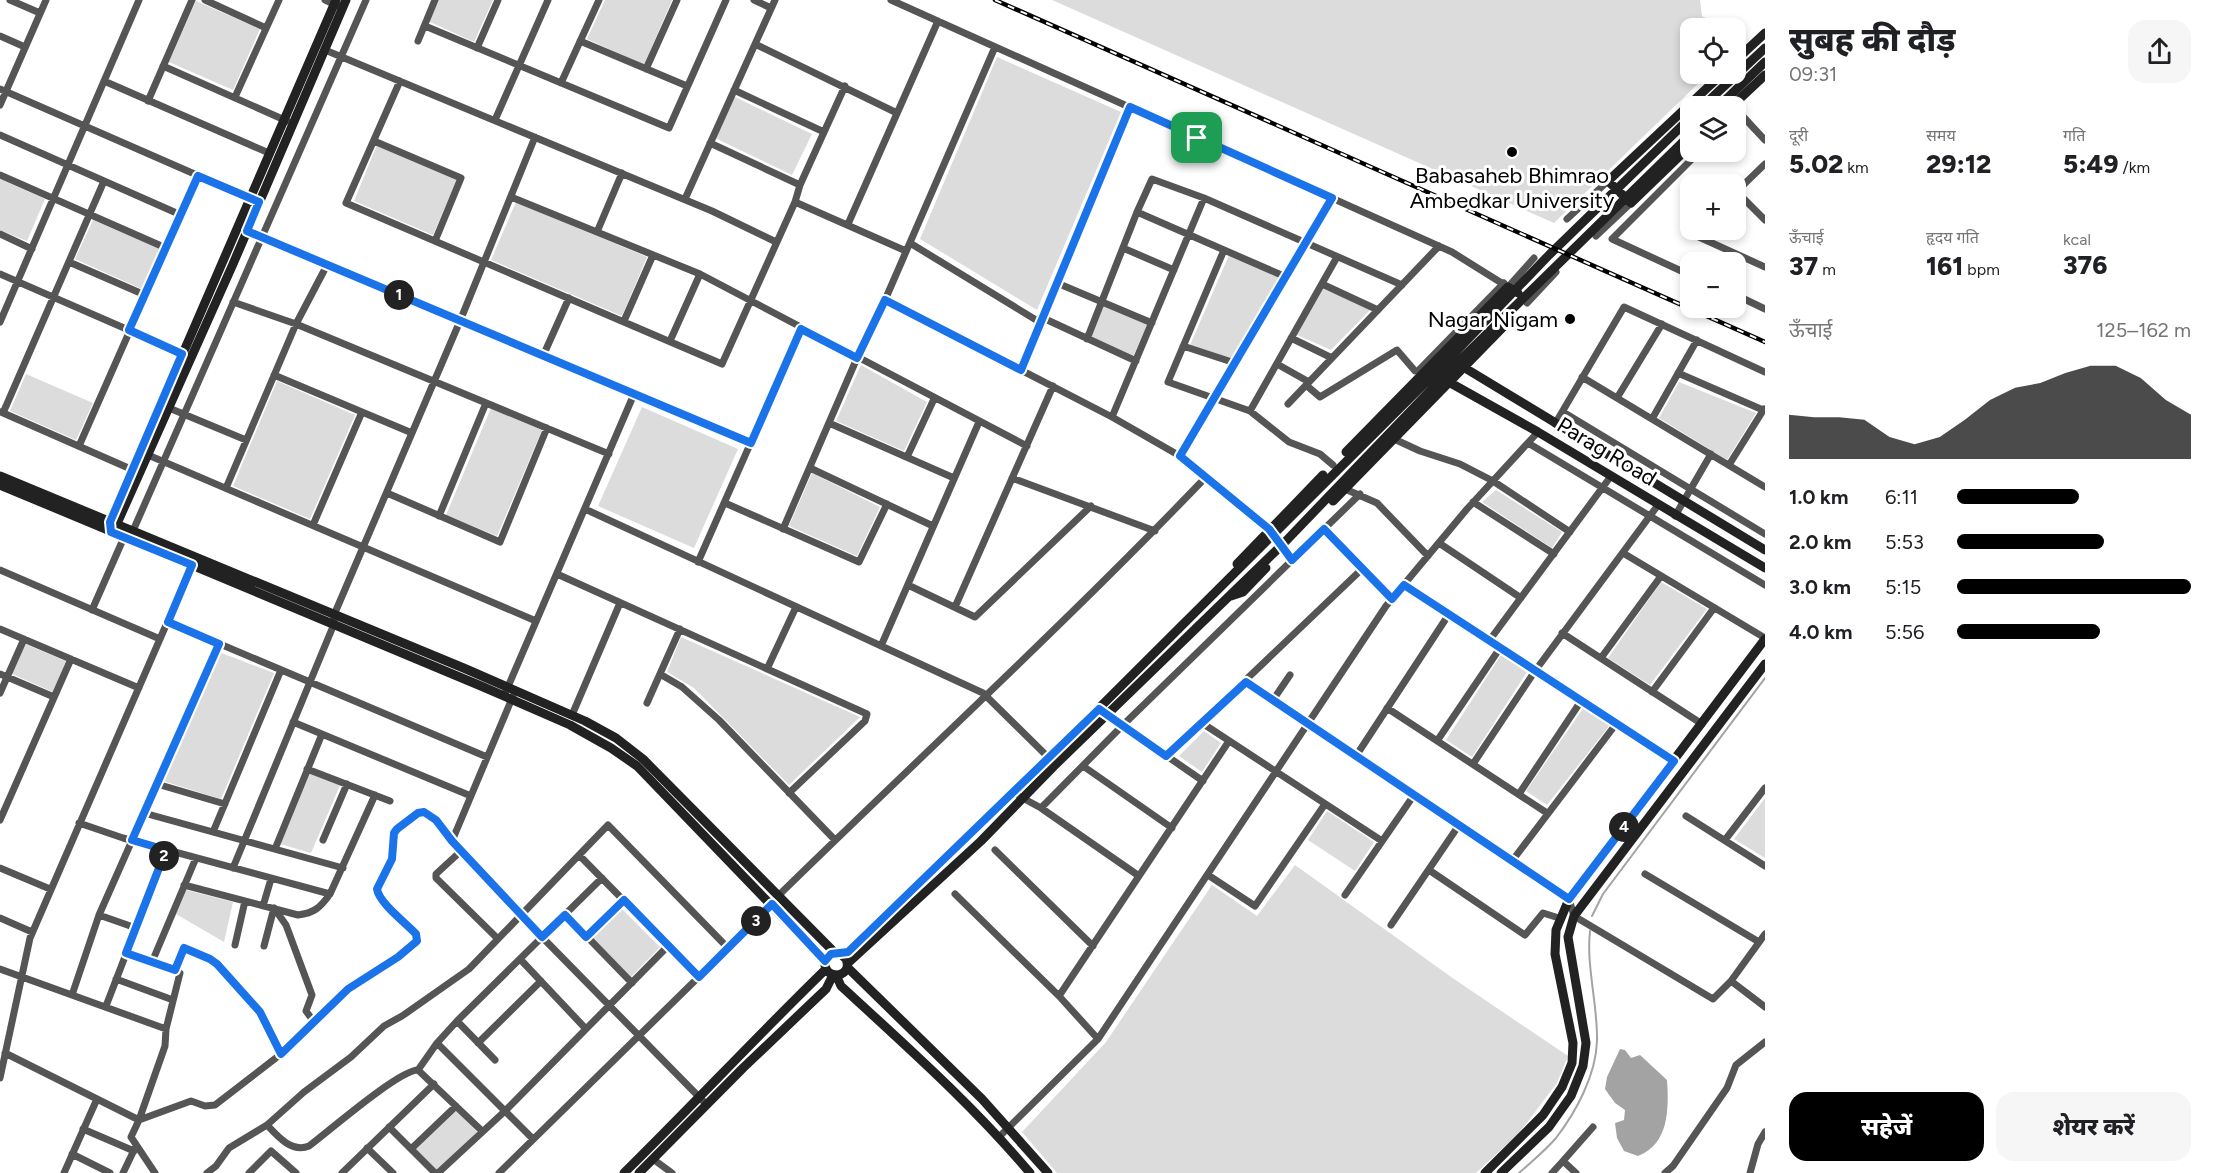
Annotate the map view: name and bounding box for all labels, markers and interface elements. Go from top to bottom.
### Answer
map controls [1680,18,1746,318]
button: locate [1680,18,1746,84]
text: सुबह की दौड़ [1789,20,1955,59]
button: share [2128,20,2191,83]
text: 09:31 [1789,62,1837,86]
button: layers [1680,96,1746,162]
pin [1171,112,1222,163]
icon: arrive [1180,121,1213,154]
text: दूरी [1789,126,1808,145]
text: समय [1926,126,1956,145]
text: गति [2063,126,2085,145]
marker: Babasaheb Bhimrao Ambedkar University [1505,145,1519,159]
text: 5.02 [1789,148,1843,180]
text: 29:12 [1926,148,1991,180]
text: 5:49 [2063,148,2118,180]
text: km [1843,158,1869,177]
text: /km [2118,158,2150,177]
place label: Babasaheb Bhimrao Ambedkar University [1410,162,1615,214]
button: + [1680,174,1746,240]
text: ऊँचाई [1789,228,1824,247]
text: हृदय गति [1926,228,1979,247]
text: kcal [2063,230,2091,249]
text: 376 [2063,249,2108,281]
text: 37 [1789,250,1818,282]
text: 161 [1926,250,1963,282]
button: − [1680,252,1746,318]
text: m [1818,260,1836,279]
text: bpm [1963,260,2000,279]
pin: 1 [384,280,414,310]
text: 1 [396,285,402,304]
place label: Nagar Nigam [1428,306,1558,333]
marker: Nagar Nigam [1563,312,1577,326]
text: ऊँचाई [1789,318,1832,342]
text: 125–162 m [2096,318,2191,342]
street label: Parag Road [1552,411,1661,492]
text: 1.0 km [1789,485,1848,509]
text: 6:11 [1885,485,1918,509]
text: 2.0 km [1789,530,1851,554]
text: 5:53 [1885,530,1924,554]
text: 3.0 km [1789,575,1851,599]
text: 5:15 [1885,575,1921,599]
text: 4.0 km [1789,620,1853,644]
text: 5:56 [1885,620,1924,644]
pin: 4 [1609,812,1639,842]
text: 4 [1619,817,1629,836]
pin: 2 [149,841,179,871]
text: 2 [159,846,169,865]
pin: 3 [741,906,771,936]
text: 3 [752,911,760,930]
button: सहेजें [1789,1092,1984,1161]
button: शेयर करें [1996,1092,2191,1161]

